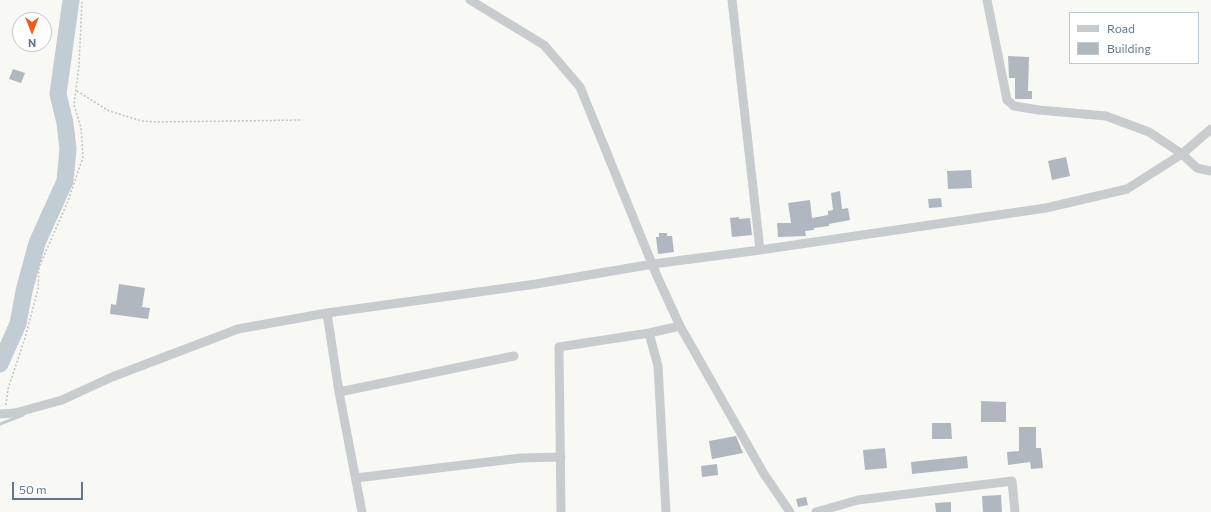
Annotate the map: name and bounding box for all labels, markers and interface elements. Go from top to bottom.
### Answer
north arrow [12,12,52,52]
legend [1069,12,1199,64]
text: Road [1107,21,1135,35]
text: N [28,37,36,50]
text: Building [1107,41,1151,55]
scale bar [14,474,85,500]
text: 50 m [19,482,47,496]

